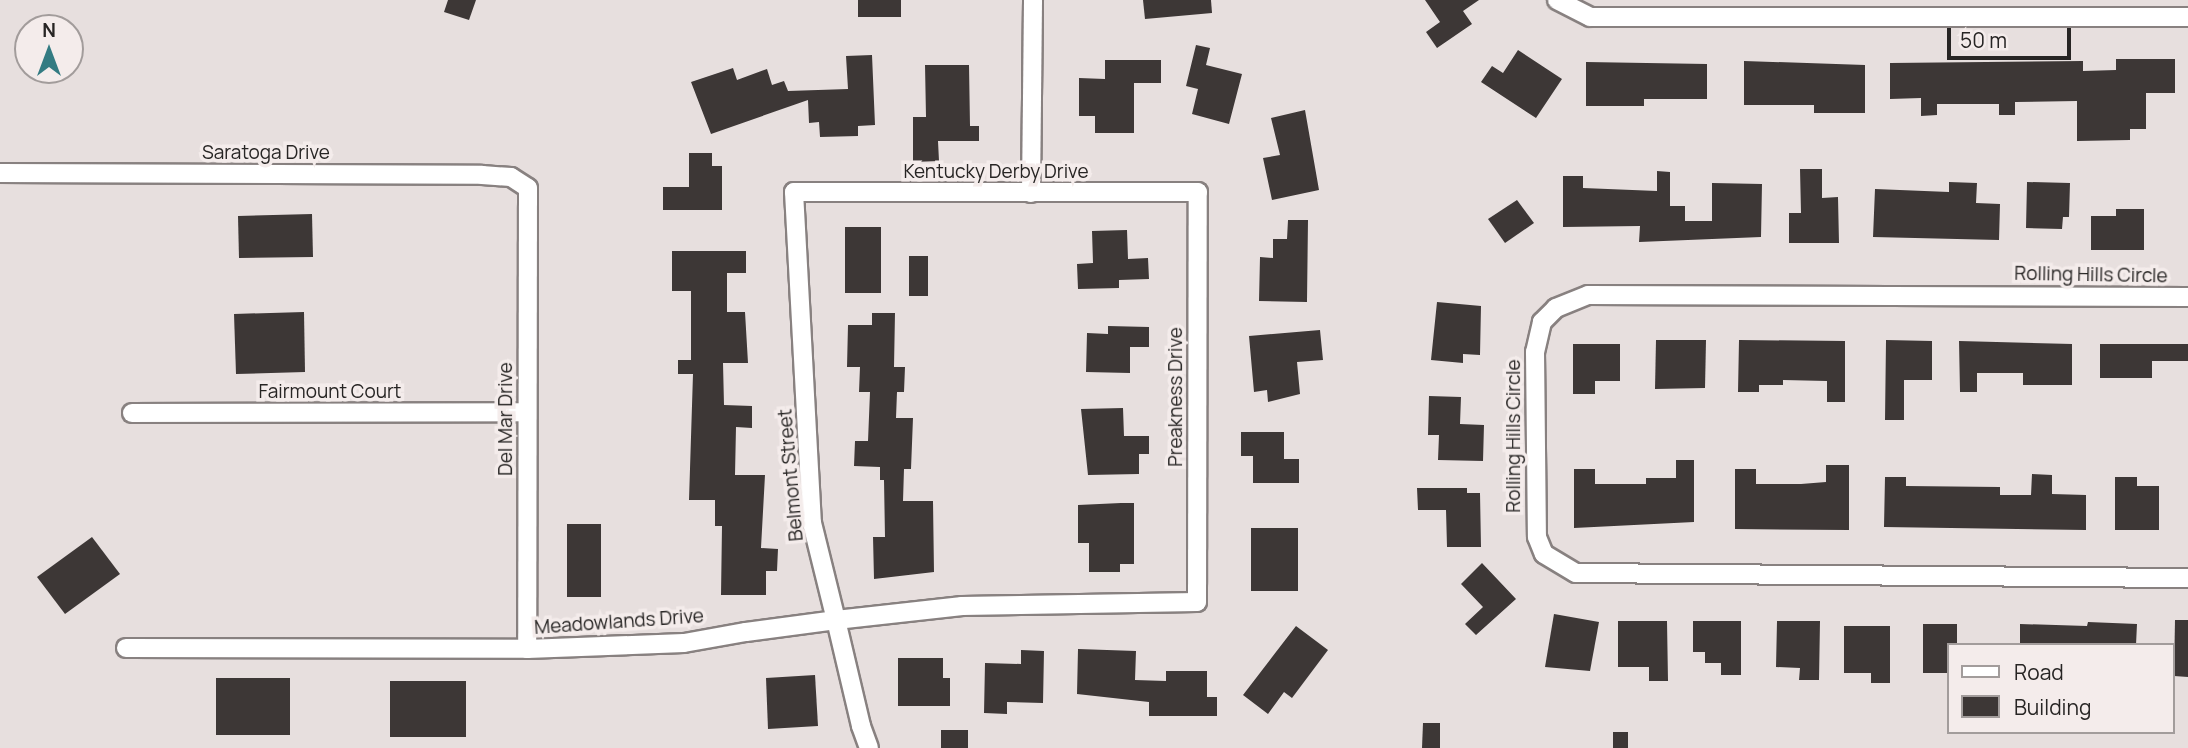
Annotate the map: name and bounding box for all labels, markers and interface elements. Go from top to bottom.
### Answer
north arrow [14,14,84,84]
scale bar [1950,14,2074,58]
text: N [42,17,56,43]
text: 50 m [1960,26,2007,54]
street label: Saratoga Drive [202,142,330,164]
street label: Kentucky Derby Drive [904,161,1088,183]
street label: Rolling Hills Circle [2014,262,2168,288]
street label: Preakness Drive [1165,327,1187,467]
street label: Rolling Hills Circle [1503,359,1525,513]
street label: Del Mar Drive [495,362,517,476]
street label: Fairmount Court [259,381,401,403]
street label: Belmont Street [774,408,808,542]
street label: Meadowlands Drive [534,605,704,639]
legend [1946,643,2174,734]
text: Road [2014,658,2064,686]
text: Building [2014,693,2091,721]

